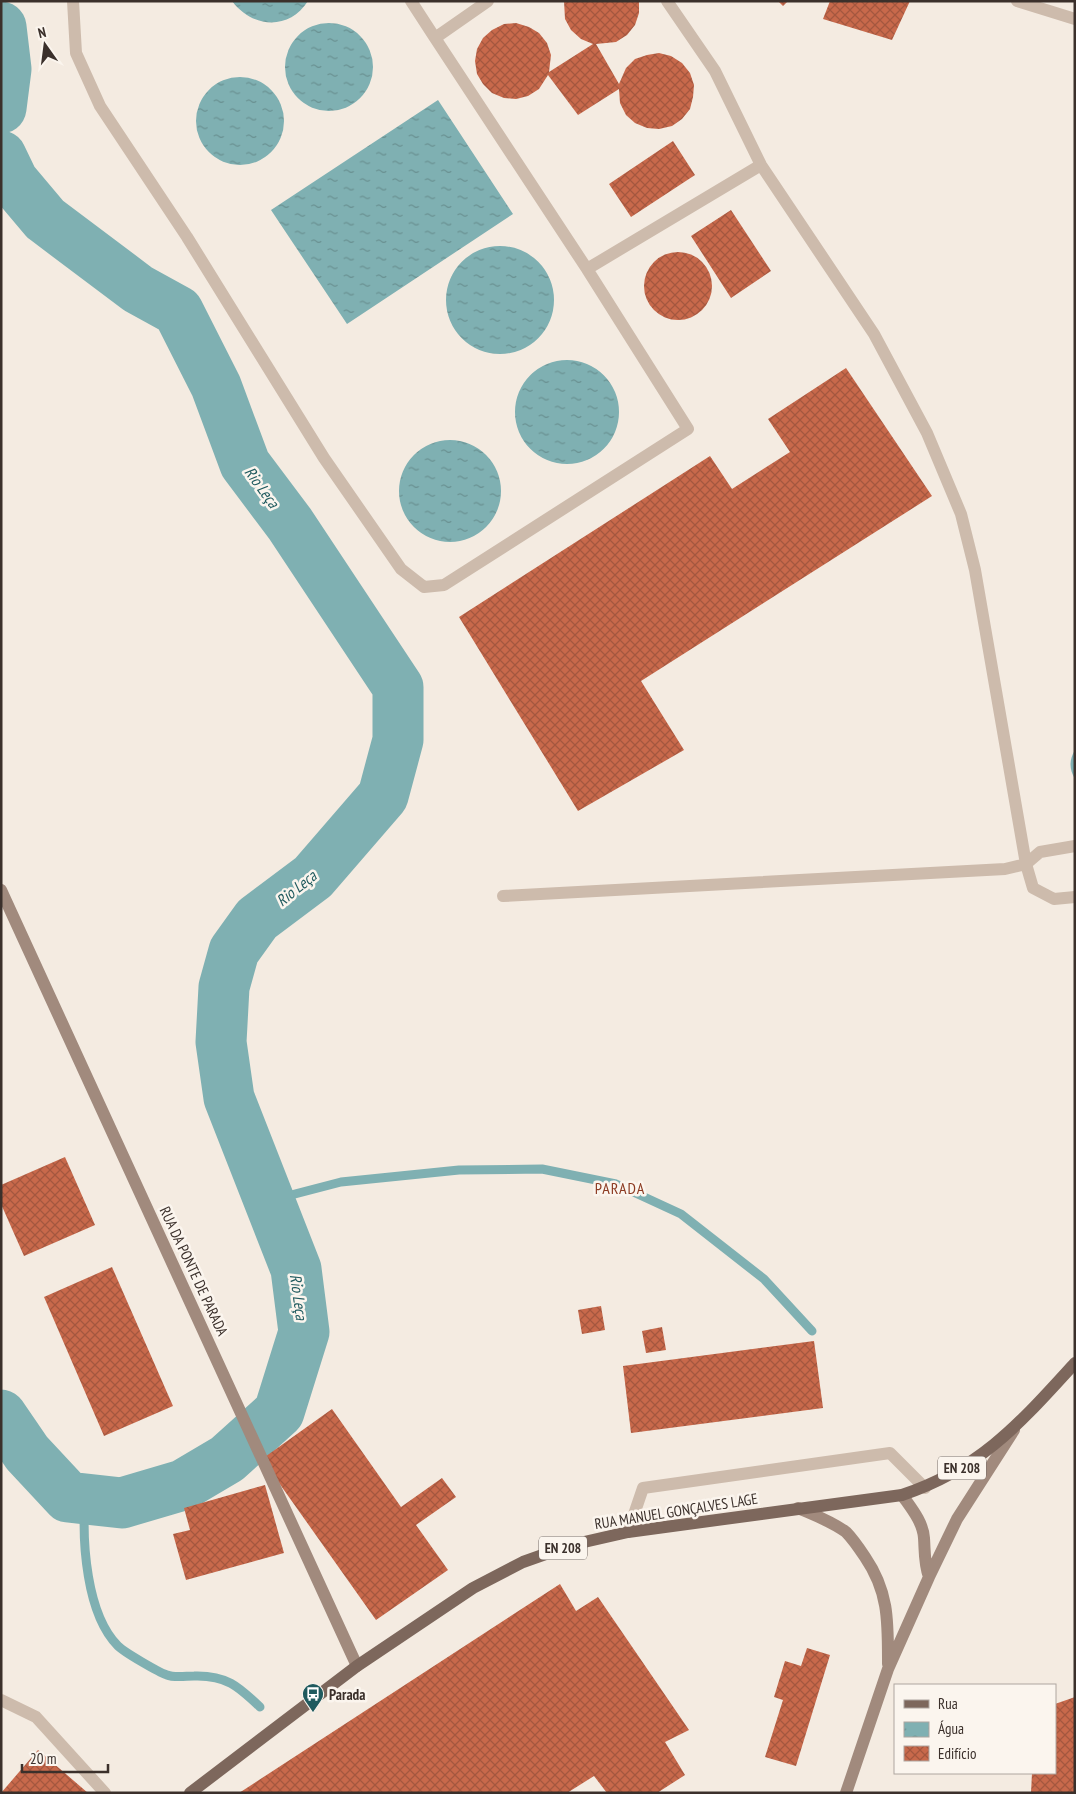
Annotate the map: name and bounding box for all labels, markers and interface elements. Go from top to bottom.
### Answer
north arrow [20,20,70,70]
text: N [36,23,48,42]
water label: Rio Leça [240,463,285,513]
water label: Rio Leça [272,865,321,910]
district label: PARADA [595,1178,645,1198]
street label: RUA DA PONTE DE PARADA [156,1203,233,1339]
water label: Rio Leça [286,1273,312,1323]
road number: EN 208 [938,1456,986,1480]
street label: RUA MANUEL GONÇALVES LAGE [593,1489,759,1533]
road number: EN 208 [539,1536,587,1560]
bus stop icon: Parada [301,1682,325,1713]
legend [894,1684,1056,1774]
place label: Parada [329,1685,365,1704]
text: Rua [938,1694,958,1713]
text: Água [938,1719,964,1738]
scale bar [22,1742,109,1774]
text: Edifício [938,1744,976,1763]
text: 20 m [30,1749,56,1768]

